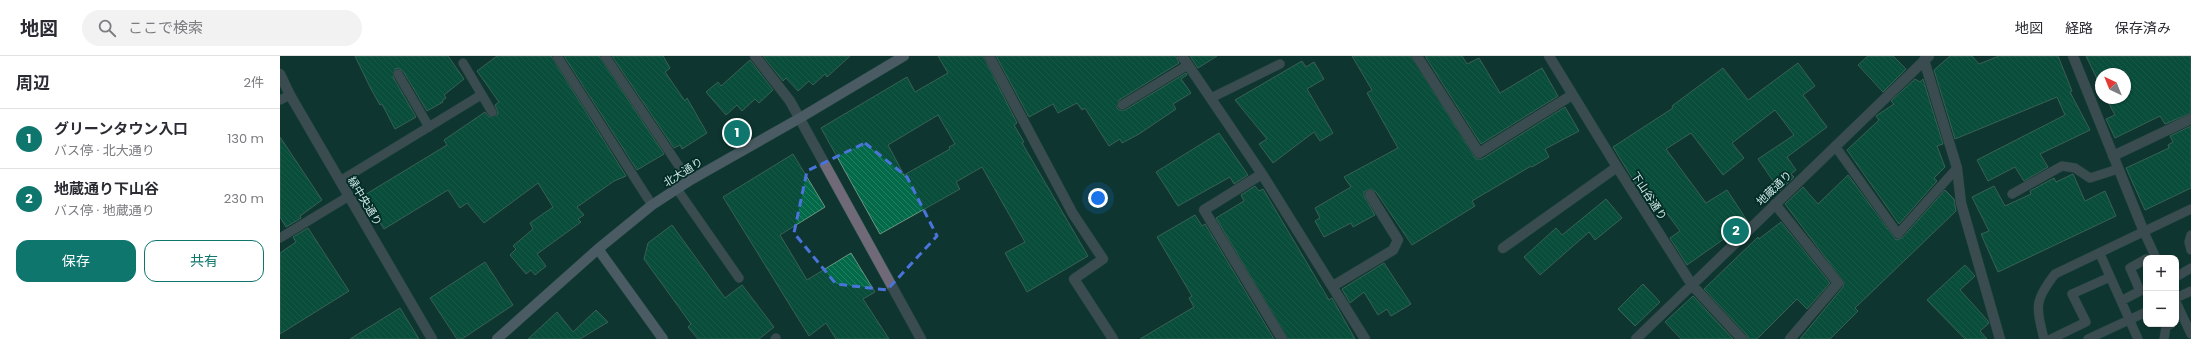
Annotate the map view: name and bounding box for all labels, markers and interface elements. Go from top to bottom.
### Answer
search box [82,10,362,46]
text: 地図 [20,15,58,42]
icon: search [96,17,118,39]
text: ここで検索 [128,17,203,38]
text: 地図 [2015,18,2043,38]
text: 経路 [2065,18,2093,38]
text: 保存済み [2115,18,2171,38]
north arrow [2095,68,2131,104]
text: 周辺 [16,71,50,95]
text: 2件 [244,73,264,92]
text: グリーンタウン入口 [54,118,188,139]
pin: 1 [724,118,750,148]
text: 1 [27,129,31,148]
text: 130 m [227,129,264,148]
text: バス停 · 北大通り [54,141,155,160]
street label: 北大通り [660,154,706,190]
street label: 地蔵通り [1753,167,1795,209]
street label: 下山谷通り [1627,169,1671,223]
street label: 緑中央通り [344,173,386,229]
text: 地蔵通り下山谷 [54,178,159,199]
your location [1088,188,1108,208]
text: 2 [25,189,33,208]
text: 230 m [224,189,264,208]
text: バス停 · 地蔵通り [54,201,155,220]
pin: 2 [1723,216,1749,246]
button: 保存 [16,240,136,282]
button: 共有 [144,240,264,282]
map controls [2143,255,2179,327]
button: + [2143,255,2179,291]
button: − [2143,291,2179,327]

